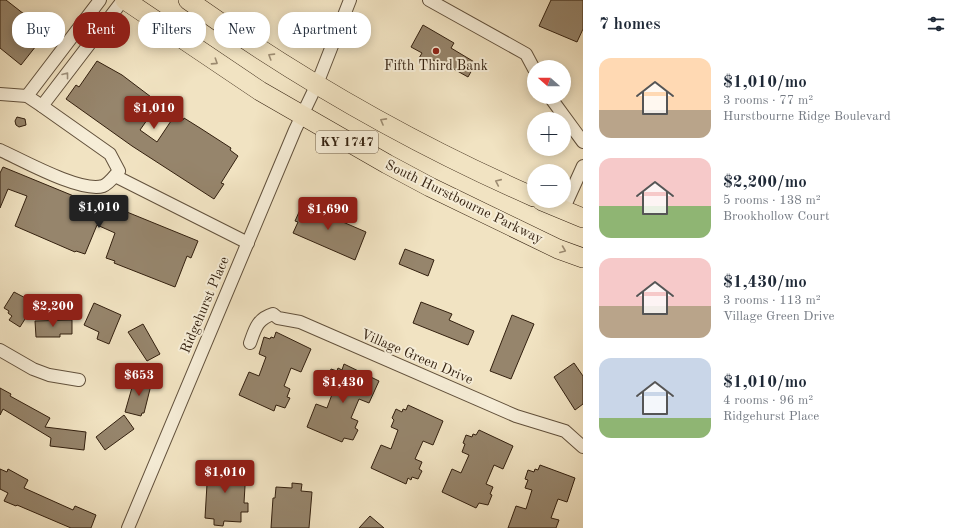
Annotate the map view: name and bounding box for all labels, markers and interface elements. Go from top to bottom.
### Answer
chip: Buy [12,12,65,48]
chip: Rent [73,12,130,48]
chip: Filters [138,12,206,48]
chip: New [214,12,270,48]
chip: Apartment [278,12,371,48]
icon: filters [925,13,947,35]
text: 7 homes [599,16,661,33]
marker: Fifth Third Bank [431,46,441,56]
one-way arrow [268,53,275,61]
one-way arrow [211,57,218,65]
place label: Fifth Third Bank [384,59,488,73]
north arrow [527,60,571,104]
map controls [527,60,571,208]
one-way arrow [61,72,68,79]
icon: home [631,74,679,122]
text: $1,010/mo [723,74,807,91]
text: 3 rooms · 77 m² [723,94,813,107]
pin: $1,010 [121,96,187,130]
text: $1,010 [133,102,175,115]
text: Hurstbourne Ridge Boulevard [723,110,891,123]
button: + [527,112,571,156]
one-way arrow [380,119,387,126]
road number: KY 1747 [316,131,378,153]
street label: South Hurstbourne Parkway [383,158,545,247]
button: − [527,164,571,208]
icon: home [631,174,679,222]
text: $2,200/mo [723,174,807,191]
one-way arrow [495,179,503,187]
text: 5 rooms · 138 m² [723,194,821,207]
pin: $1,010 [66,195,132,229]
pin: $1,690 [295,197,361,231]
text: $1,010 [78,201,120,214]
text: $1,690 [307,203,349,216]
text: Brookhollow Court [723,210,829,223]
one-way arrow [559,246,566,254]
street label: Ridgehurst Place [178,255,232,355]
icon: home [631,274,679,322]
text: $1,430/mo [723,274,807,291]
pin: $2,200 [20,294,86,328]
text: 3 rooms · 113 m² [723,294,821,307]
text: $2,200 [32,300,74,313]
text: Village Green Drive [723,310,835,323]
street label: Village Green Drive [359,327,475,387]
pin: $653 [115,363,163,397]
text: $653 [124,369,154,382]
pin: $1,430 [310,370,376,404]
icon: home [631,374,679,422]
text: $1,010/mo [723,374,807,391]
text: $1,430 [322,376,364,389]
text: 4 rooms · 96 m² [723,394,813,407]
text: Ridgehurst Place [723,410,819,423]
pin: $1,010 [192,460,258,494]
text: $1,010 [204,466,246,479]

